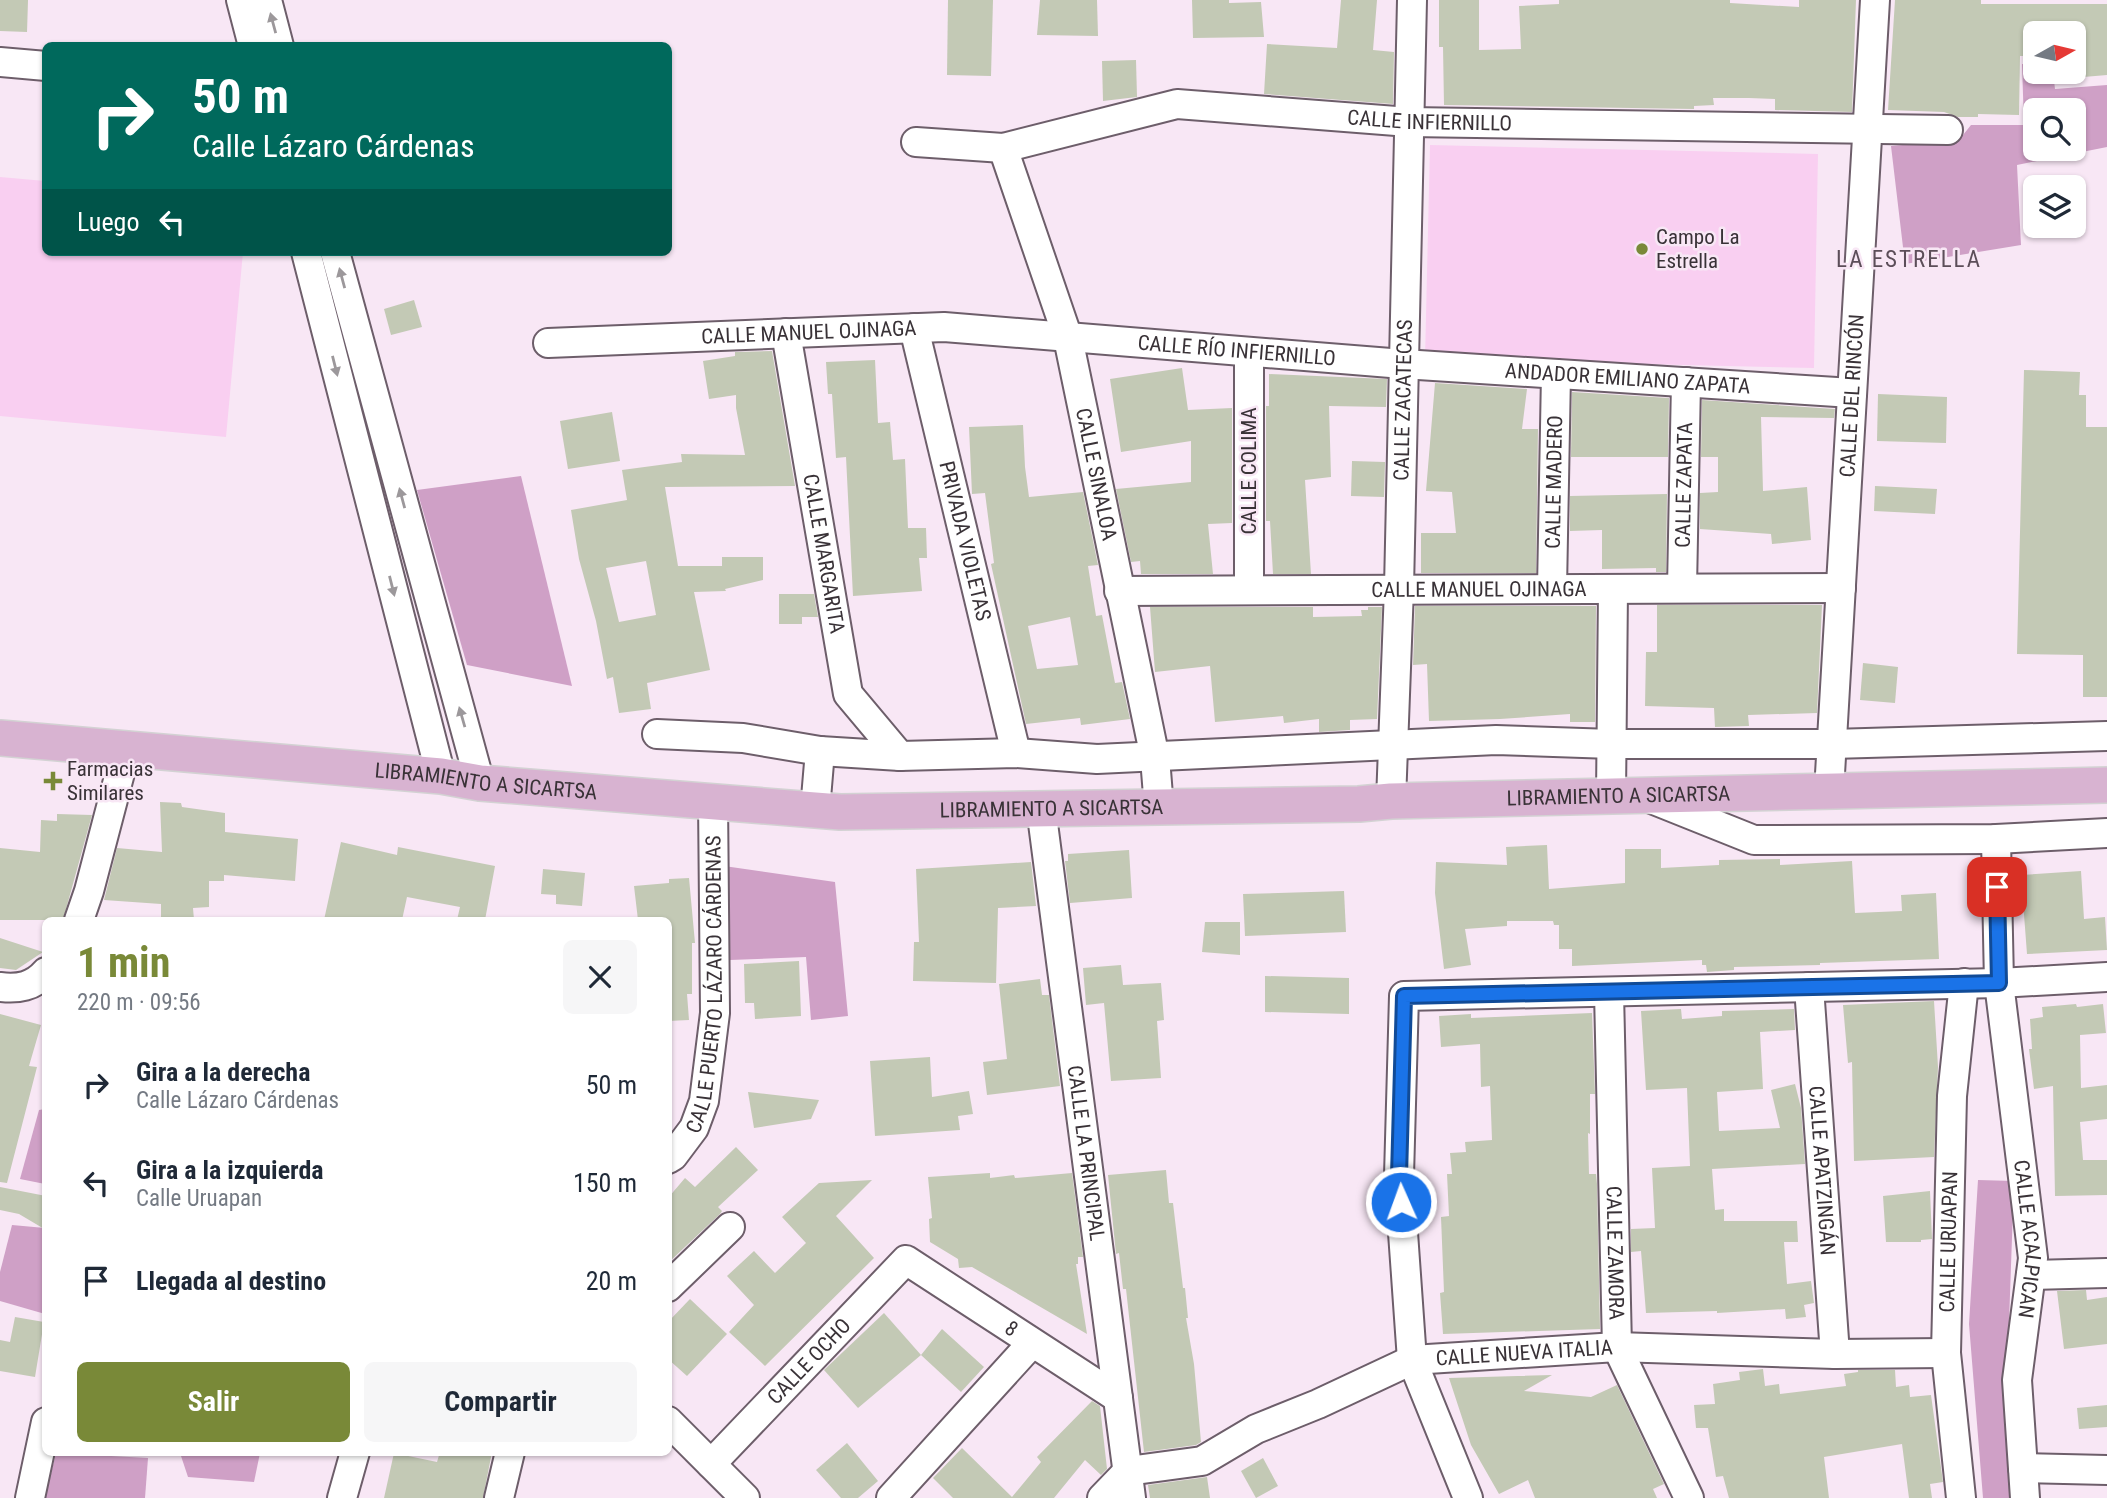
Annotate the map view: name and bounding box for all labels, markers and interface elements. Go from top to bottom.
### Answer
one-way arrow [267,12,278,34]
north arrow [2023,21,2086,84]
map controls [2023,21,2086,238]
text: 50 m [192,68,289,125]
icon: right [77,70,168,161]
button: search [2023,98,2086,161]
street label: CALLE INFIERNILLO [1346,105,1512,136]
text: Calle Lázaro Cárdenas [192,127,474,165]
button: layers [2023,175,2086,238]
icon: left [153,203,191,241]
text: Luego [77,207,139,237]
place label: Campo La Estrella [1656,225,1740,273]
marker: Campo La Estrella [1634,241,1650,257]
district label: LA ESTRELLA [1836,246,1982,273]
one-way arrow [337,267,347,288]
street label: CALLE DEL RINCÓN [1835,313,1869,478]
street label: CALLE MANUEL OJINAGA [701,316,917,349]
street label: CALLE ZACATECAS [1389,319,1417,481]
street label: CALLE RÍO INFIERNILLO [1137,331,1337,371]
one-way arrow [330,355,341,377]
street label: ANDADOR EMILIANO ZAPATA [1504,359,1751,398]
street label: CALLE SINALOA [1071,406,1122,543]
street label: CALLE COLIMA [1237,407,1261,535]
street label: CALLE MADERO [1541,415,1567,549]
street label: CALLE ZAPATA [1671,422,1697,548]
street label: PRIVADA VIOLETAS [934,459,996,623]
street label: CALLE MARGARITA [798,472,849,635]
one-way arrow [396,487,407,509]
one-way arrow [387,575,398,597]
street label: CALLE MANUEL OJINAGA [1371,577,1587,602]
one-way arrow [456,706,466,727]
place label: Farmacias Similares [67,757,153,805]
street label: LIBRAMIENTO A SICARTSA [374,758,598,804]
marker: Farmacias Similares [45,773,61,789]
street label: LIBRAMIENTO A SICARTSA [1506,781,1730,810]
street label: LIBRAMIENTO A SICARTSA [940,795,1164,822]
street label: CALLE PUERTO LÁZARO CÁRDENAS [681,835,727,1137]
pin [1967,857,2027,917]
icon: arrive [1978,868,2016,906]
text: 1 min [77,938,170,987]
button: close [563,940,637,1014]
text: 220 m · 09:56 [77,989,201,1016]
text: Gira a la derecha [136,1057,310,1087]
street label: CALLE LA PRINCIPAL [1063,1064,1109,1242]
icon: right [77,1066,115,1104]
text: 50 m [586,1070,637,1100]
street label: CALLE APATZINGÁN [1804,1085,1840,1256]
text: Calle Lázaro Cárdenas [136,1087,339,1114]
text: Gira a la izquierda [136,1155,324,1185]
street label: CALLE ACALPICAN [2009,1159,2045,1320]
icon: left [77,1164,115,1202]
position arrow [1364,1165,1438,1239]
text: 150 m [573,1168,637,1198]
street label: CALLE URUAPAN [1935,1171,1962,1313]
text: Calle Uruapan [136,1185,262,1212]
street label: CALLE ZAMORA [1601,1186,1628,1320]
icon: arrive [77,1262,115,1300]
text: Llegada al destino [136,1266,326,1296]
text: 20 m [586,1266,637,1296]
street label: CALLE OCHO [763,1313,856,1409]
street label: 8 [1001,1316,1022,1342]
street label: CALLE NUEVA ITALIA [1435,1335,1613,1370]
button: Salir [77,1362,350,1442]
button: Compartir [364,1362,637,1442]

